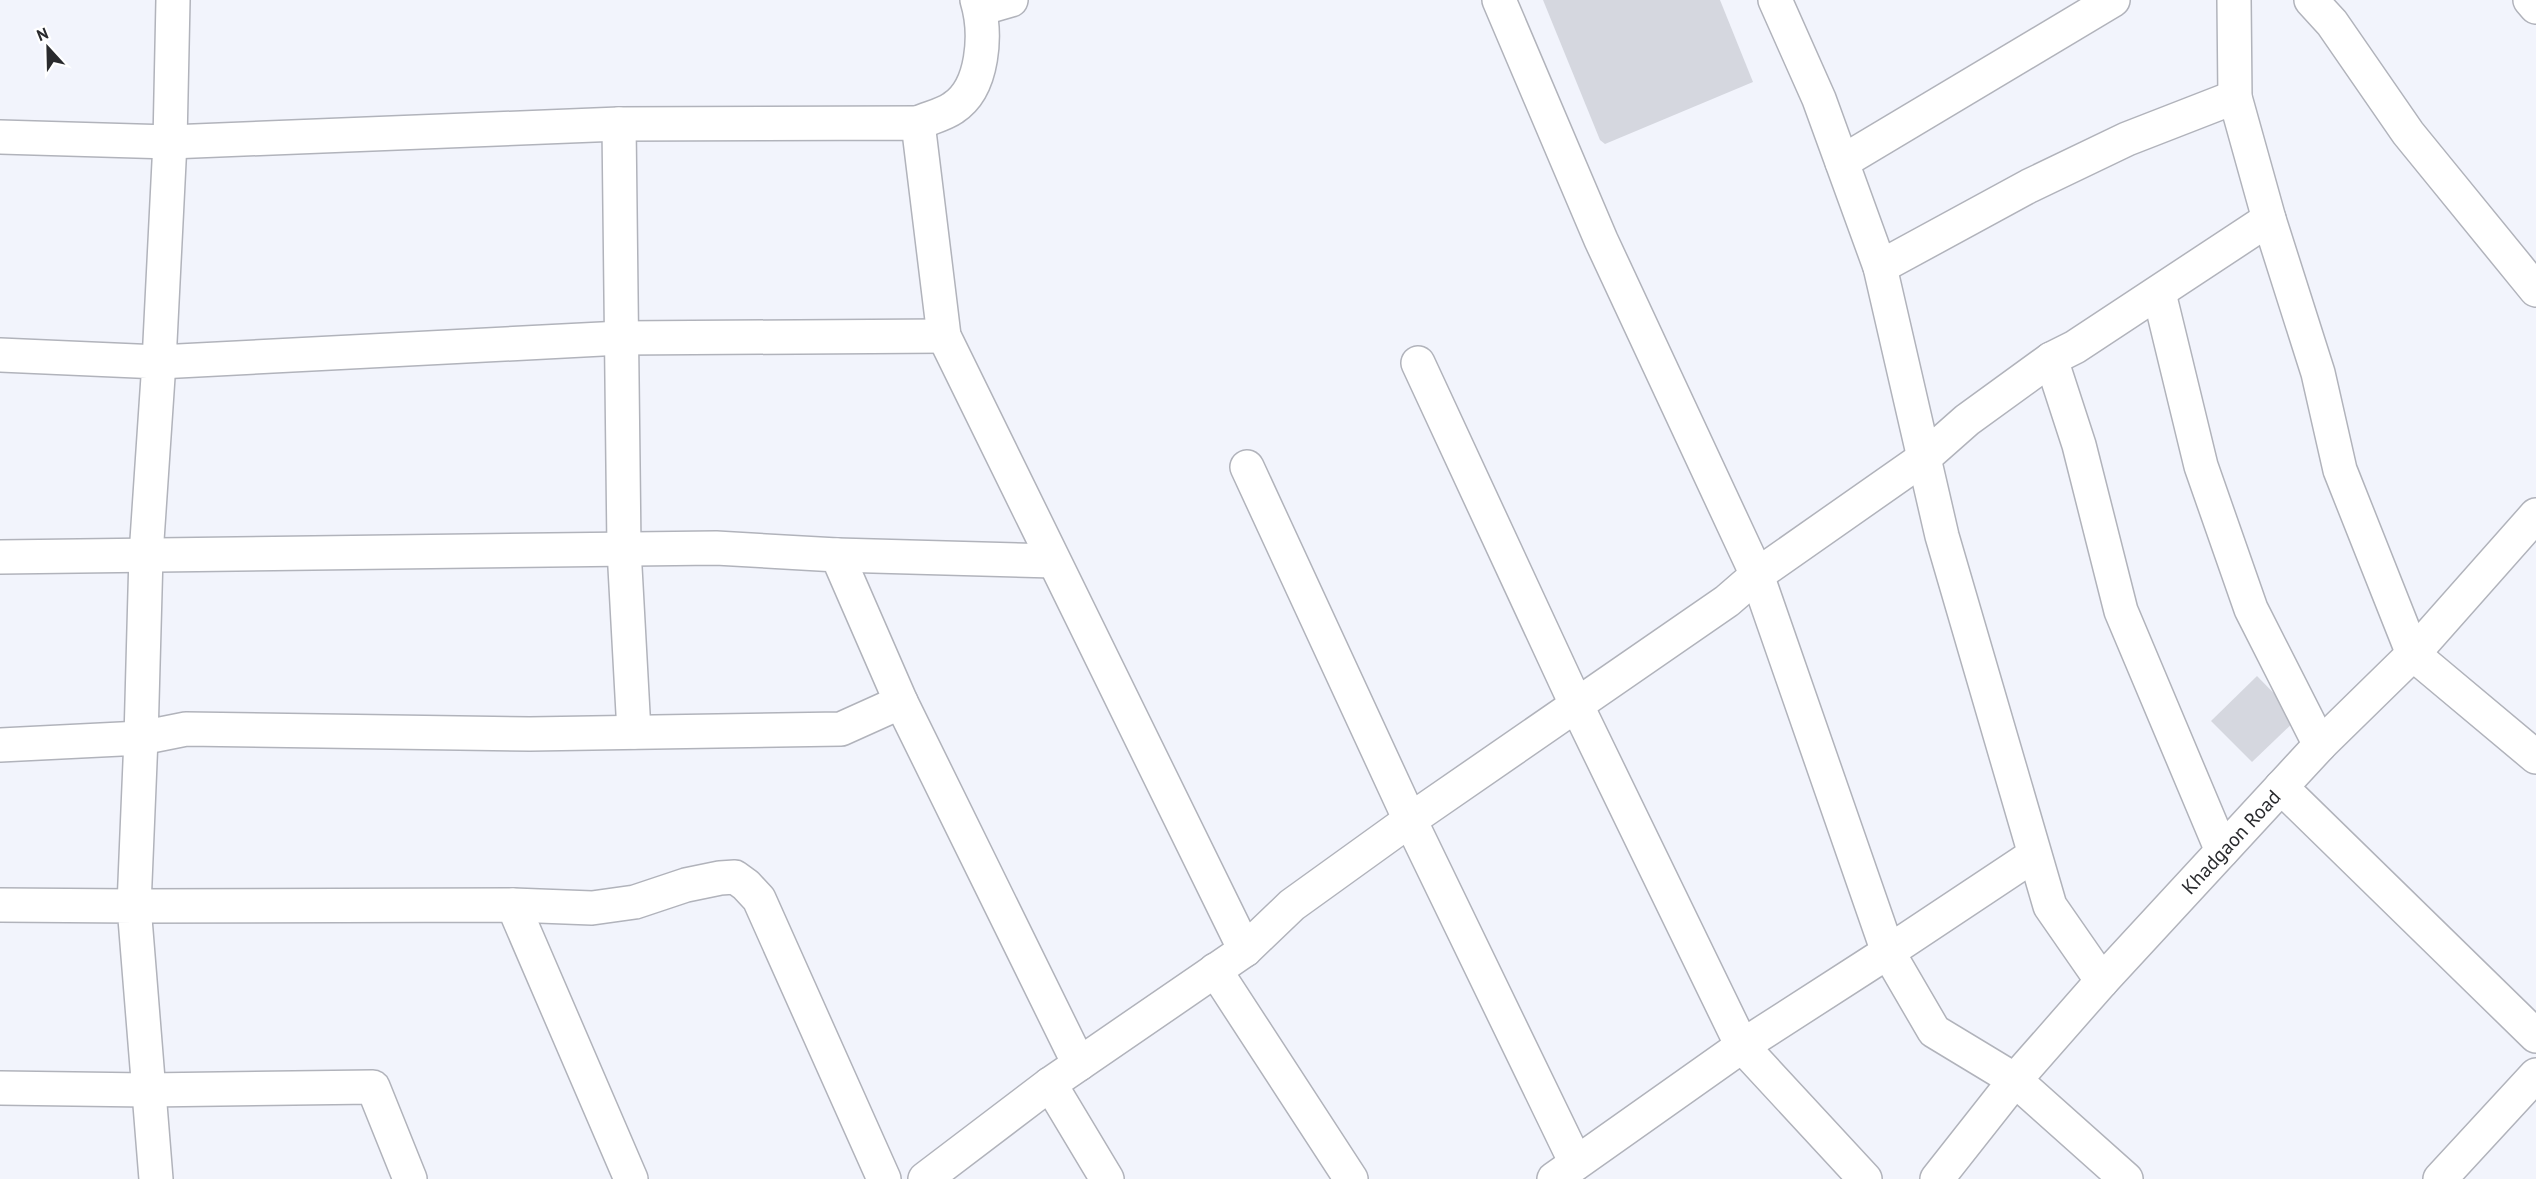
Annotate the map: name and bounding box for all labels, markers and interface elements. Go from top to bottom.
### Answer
north arrow [18,18,78,78]
text: N [34,23,51,45]
street label: Khadgaon Road [2176,784,2286,900]

